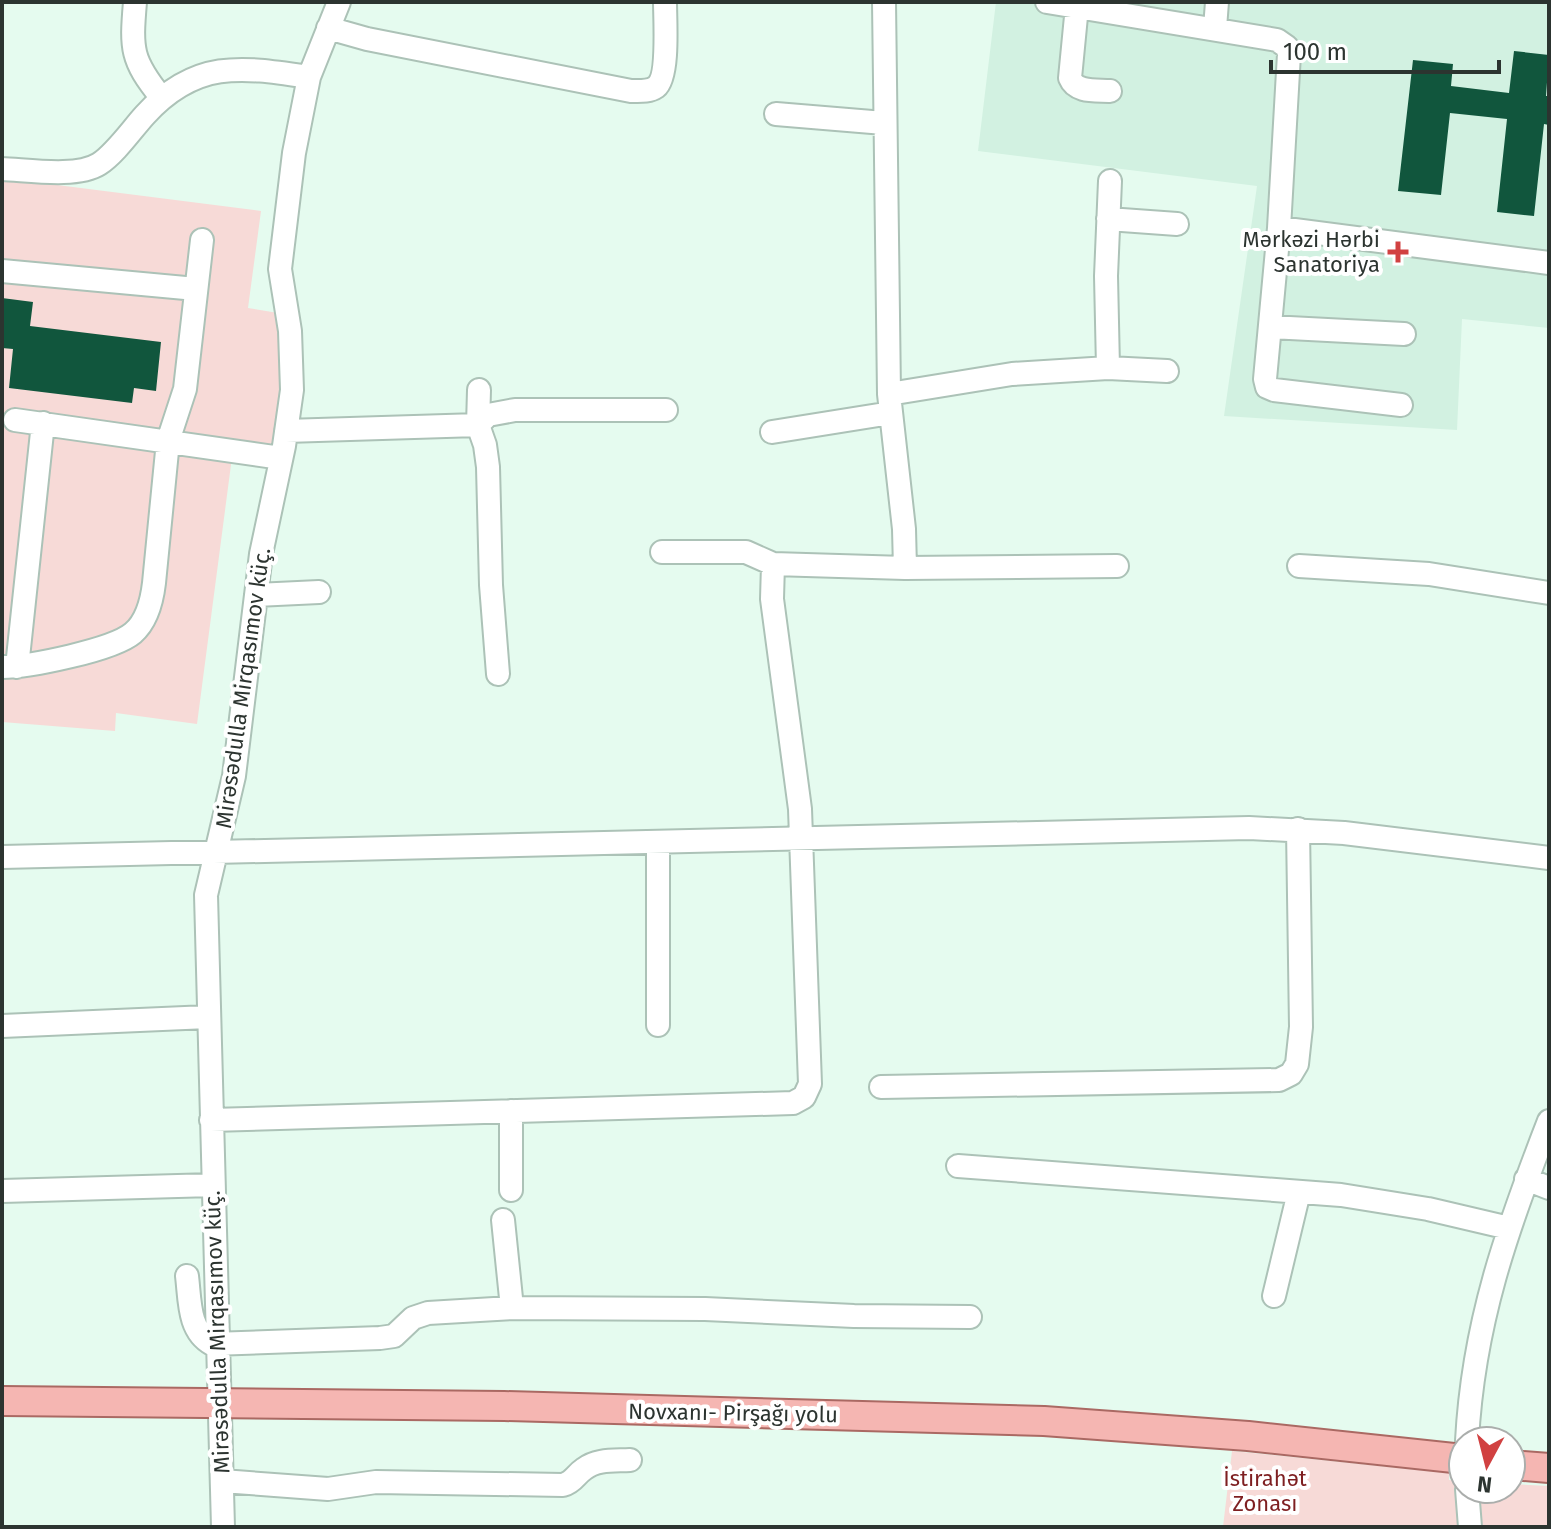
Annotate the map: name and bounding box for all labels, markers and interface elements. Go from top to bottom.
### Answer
scale bar [1271,24,1499,74]
text: 100 m [1283,38,1347,66]
place label: Mərkəzi Hərbi Sanatoriya [1243,226,1380,278]
marker: Mərkəzi Hərbi Sanatoriya [1387,241,1409,263]
street label: Mirəsədulla Mirqasımov küç. [210,546,276,830]
street label: Mirəsədulla Mirqasımov küç. [199,1190,235,1474]
street label: Novxanı- Pirşağı yolu [628,1398,838,1428]
north arrow [1447,1425,1527,1505]
park label: İstirahət Zonası [1223,1465,1307,1517]
text: N [1476,1470,1494,1499]

